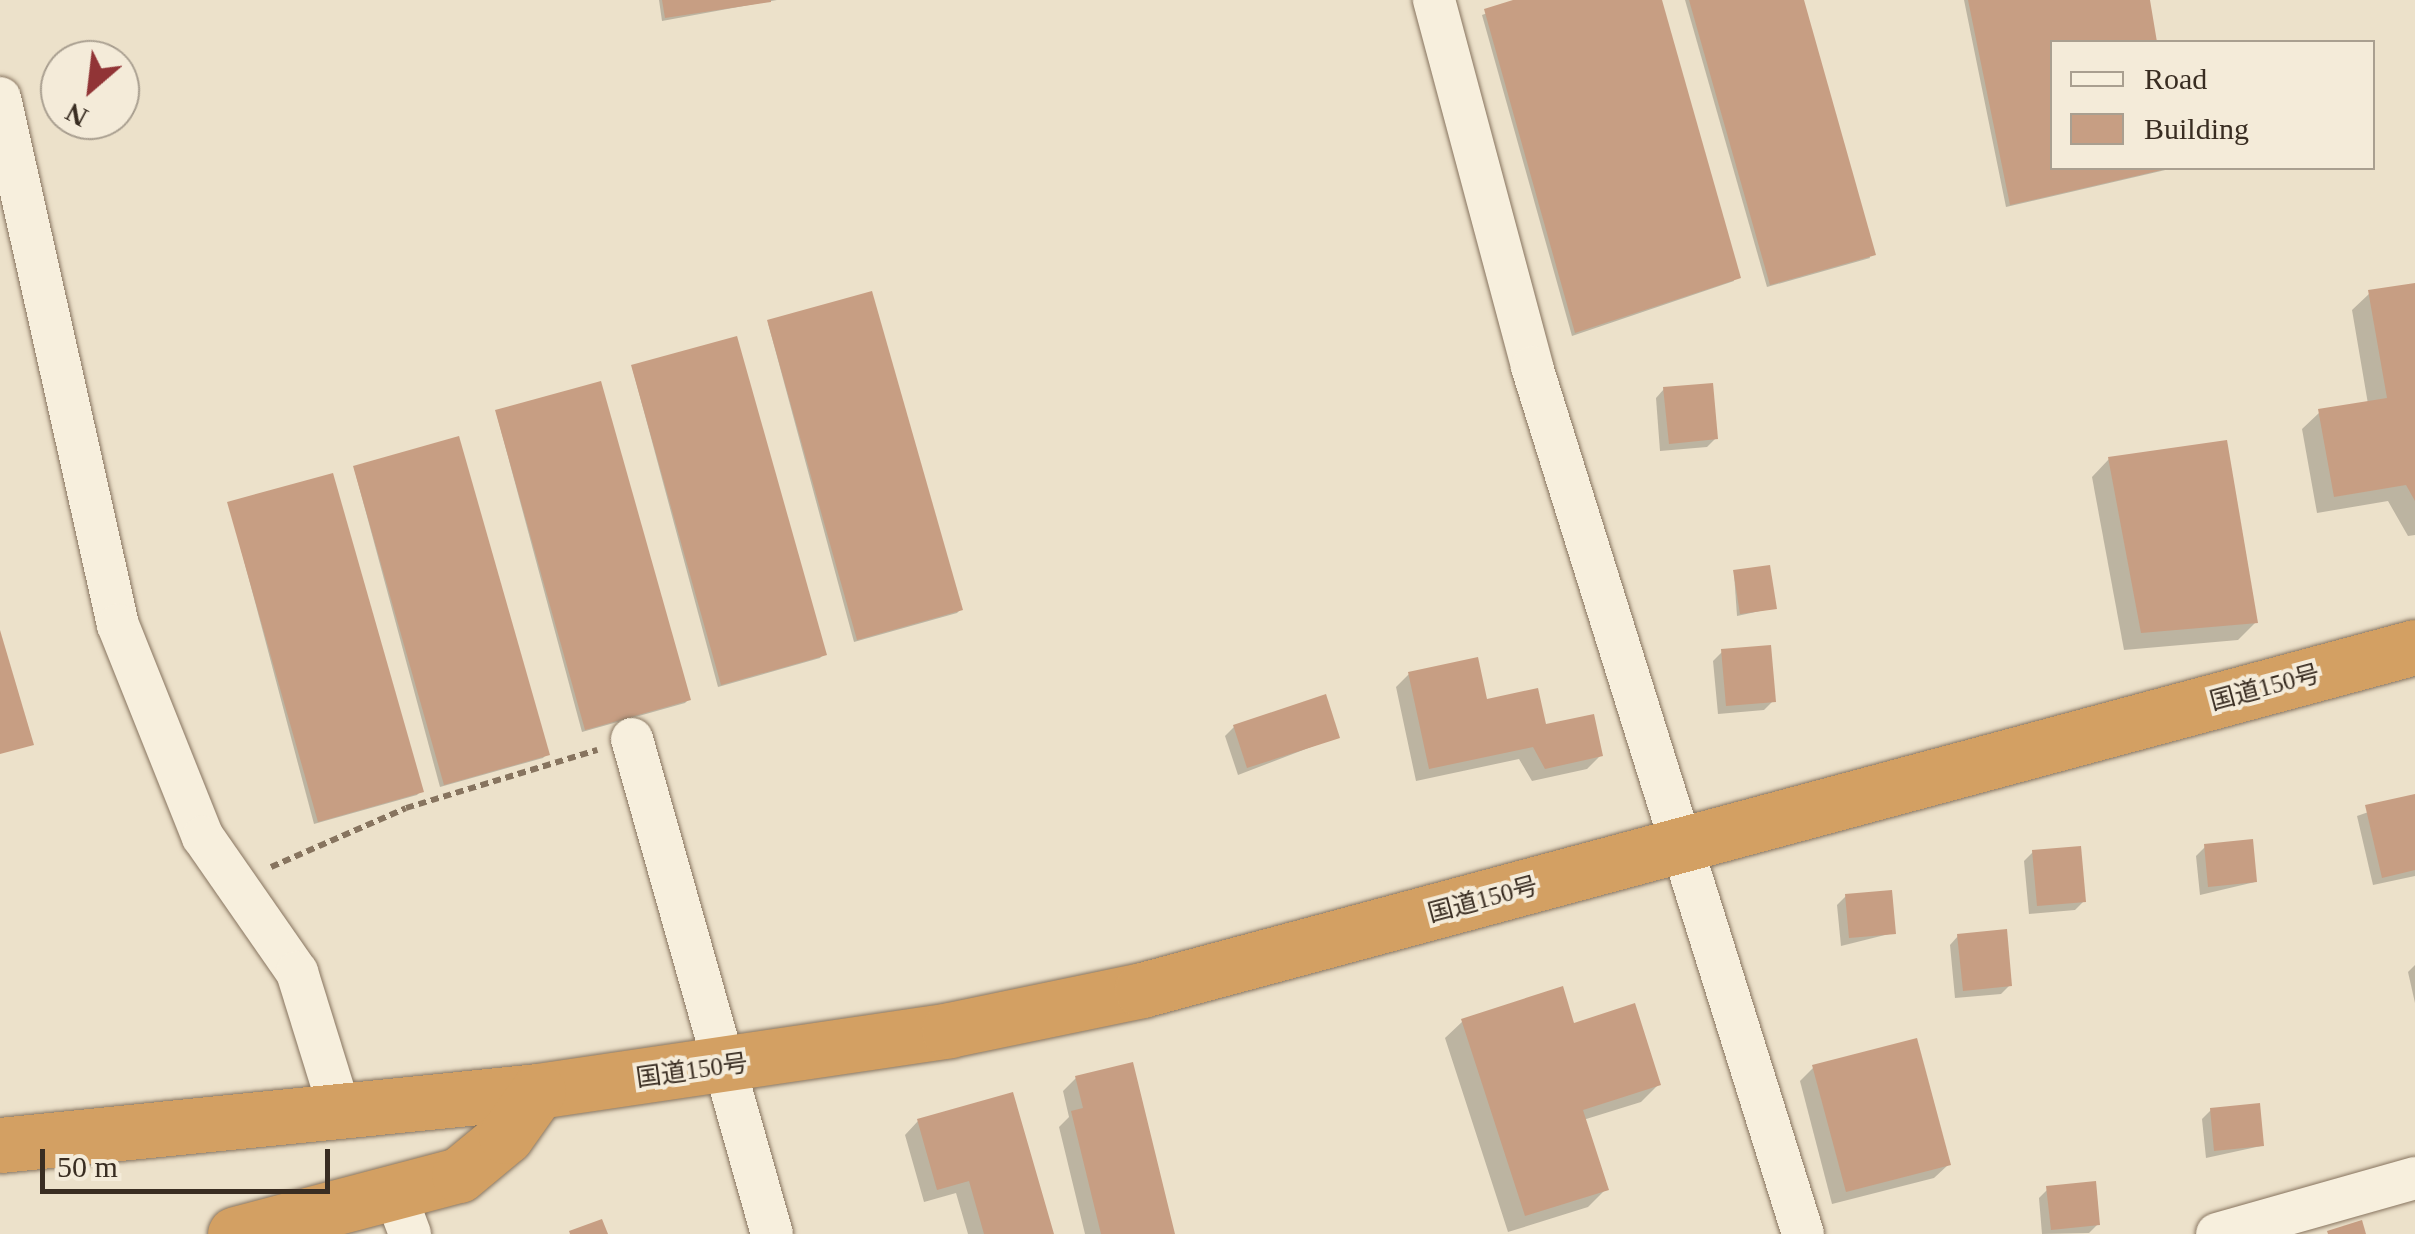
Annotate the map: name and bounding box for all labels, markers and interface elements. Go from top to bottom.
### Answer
north arrow [40,40,140,140]
legend [2050,40,2375,170]
text: Road [2144,62,2207,95]
text: N [60,97,93,134]
text: Building [2144,112,2249,145]
street label: 国道150号 [2207,659,2323,717]
street label: 国道150号 [1425,871,1541,929]
street label: 国道150号 [634,1048,750,1094]
scale bar [45,1129,335,1191]
text: 50 m [57,1150,118,1183]

